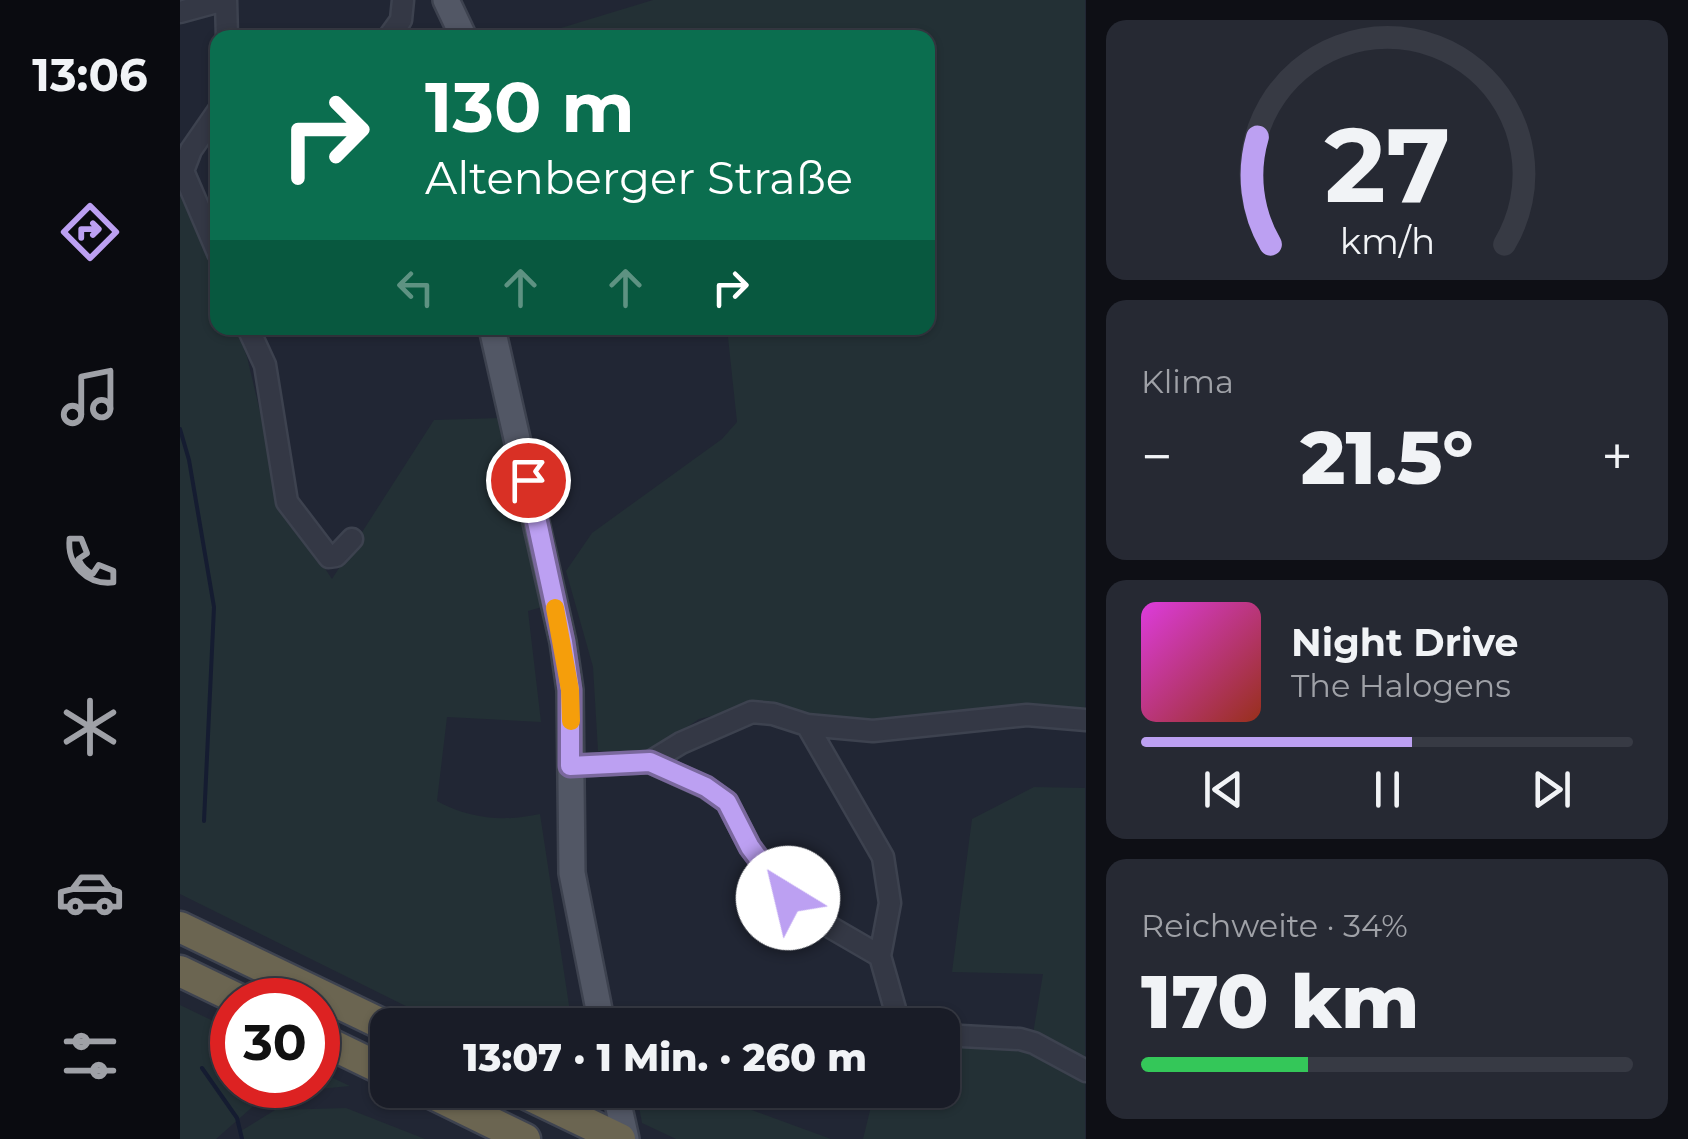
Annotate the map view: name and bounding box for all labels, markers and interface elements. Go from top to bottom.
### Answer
text: 13:06 [32,47,148,102]
text: 130 m [425,64,635,150]
icon: right [260,70,390,200]
text: 27 [1324,101,1450,228]
text: Altenberger Straße [425,150,853,205]
icon: directions [55,197,125,267]
text: km/h [1339,219,1435,263]
icon: left [388,260,443,315]
icon: ahead [493,260,548,315]
icon: ahead [598,260,653,315]
icon: right [703,260,758,315]
icon: music [55,362,125,432]
text: Klima [1141,362,1234,401]
text: 21.5° [1300,411,1474,503]
text: − [1141,423,1173,490]
text: + [1601,423,1633,490]
pin [486,438,571,523]
icon: arrive [501,453,556,508]
icon: phone [55,527,125,597]
text: Night Drive [1291,619,1518,666]
text: The Halogens [1291,666,1511,705]
icon: climate [55,692,125,762]
icon: previous [1196,762,1251,817]
icon: pause [1360,762,1415,817]
icon: next [1524,762,1579,817]
position arrow [736,846,840,950]
icon: car [55,857,125,927]
text: Reichweite · 34% [1141,906,1408,945]
text: 170 km [1141,955,1420,1047]
speed limit sign: 30 [210,978,340,1108]
icon: filters [55,1021,125,1091]
text: 13:07 · 1 Min. · 260 m [463,1034,867,1081]

